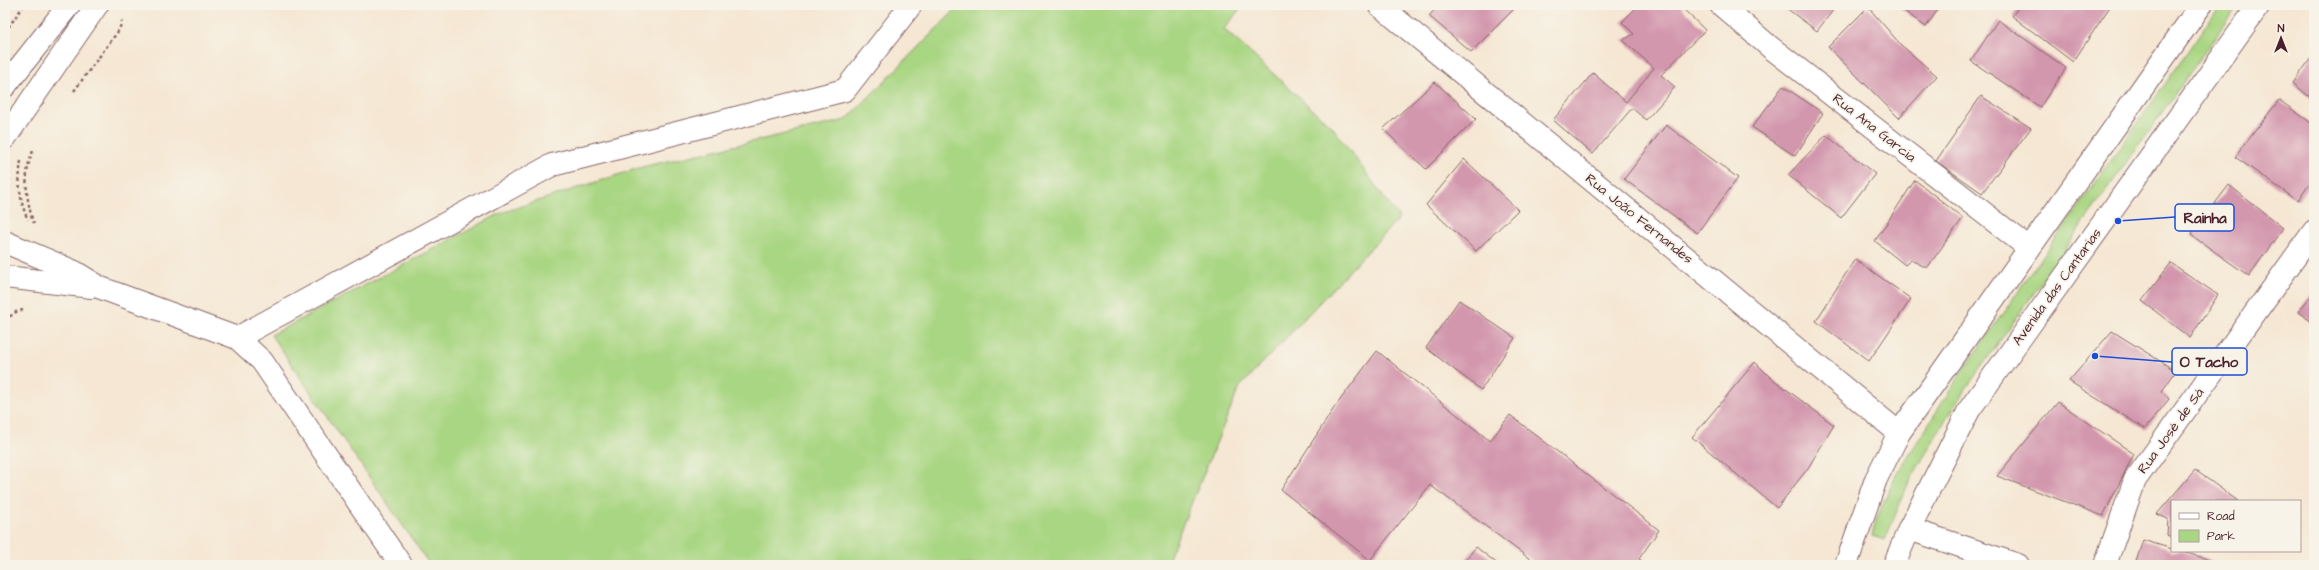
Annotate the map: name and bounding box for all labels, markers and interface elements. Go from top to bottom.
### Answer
north arrow [2261,18,2301,58]
text: N [2278,21,2285,36]
street label: Rua Ana Garcia [1828,89,1920,167]
street label: Rua João Fernandes [1581,169,1697,269]
callout: Rainha [2175,204,2234,231]
text: Rainha [2183,208,2227,229]
street label: Avenida das Cantarias [2008,224,2106,350]
callout: O Tacho [2172,348,2247,375]
text: O Tacho [2180,352,2239,373]
street label: Rua José de Sá [2133,384,2209,478]
legend [2171,500,2301,552]
text: Road [2207,508,2235,525]
text: Park [2207,528,2235,545]

